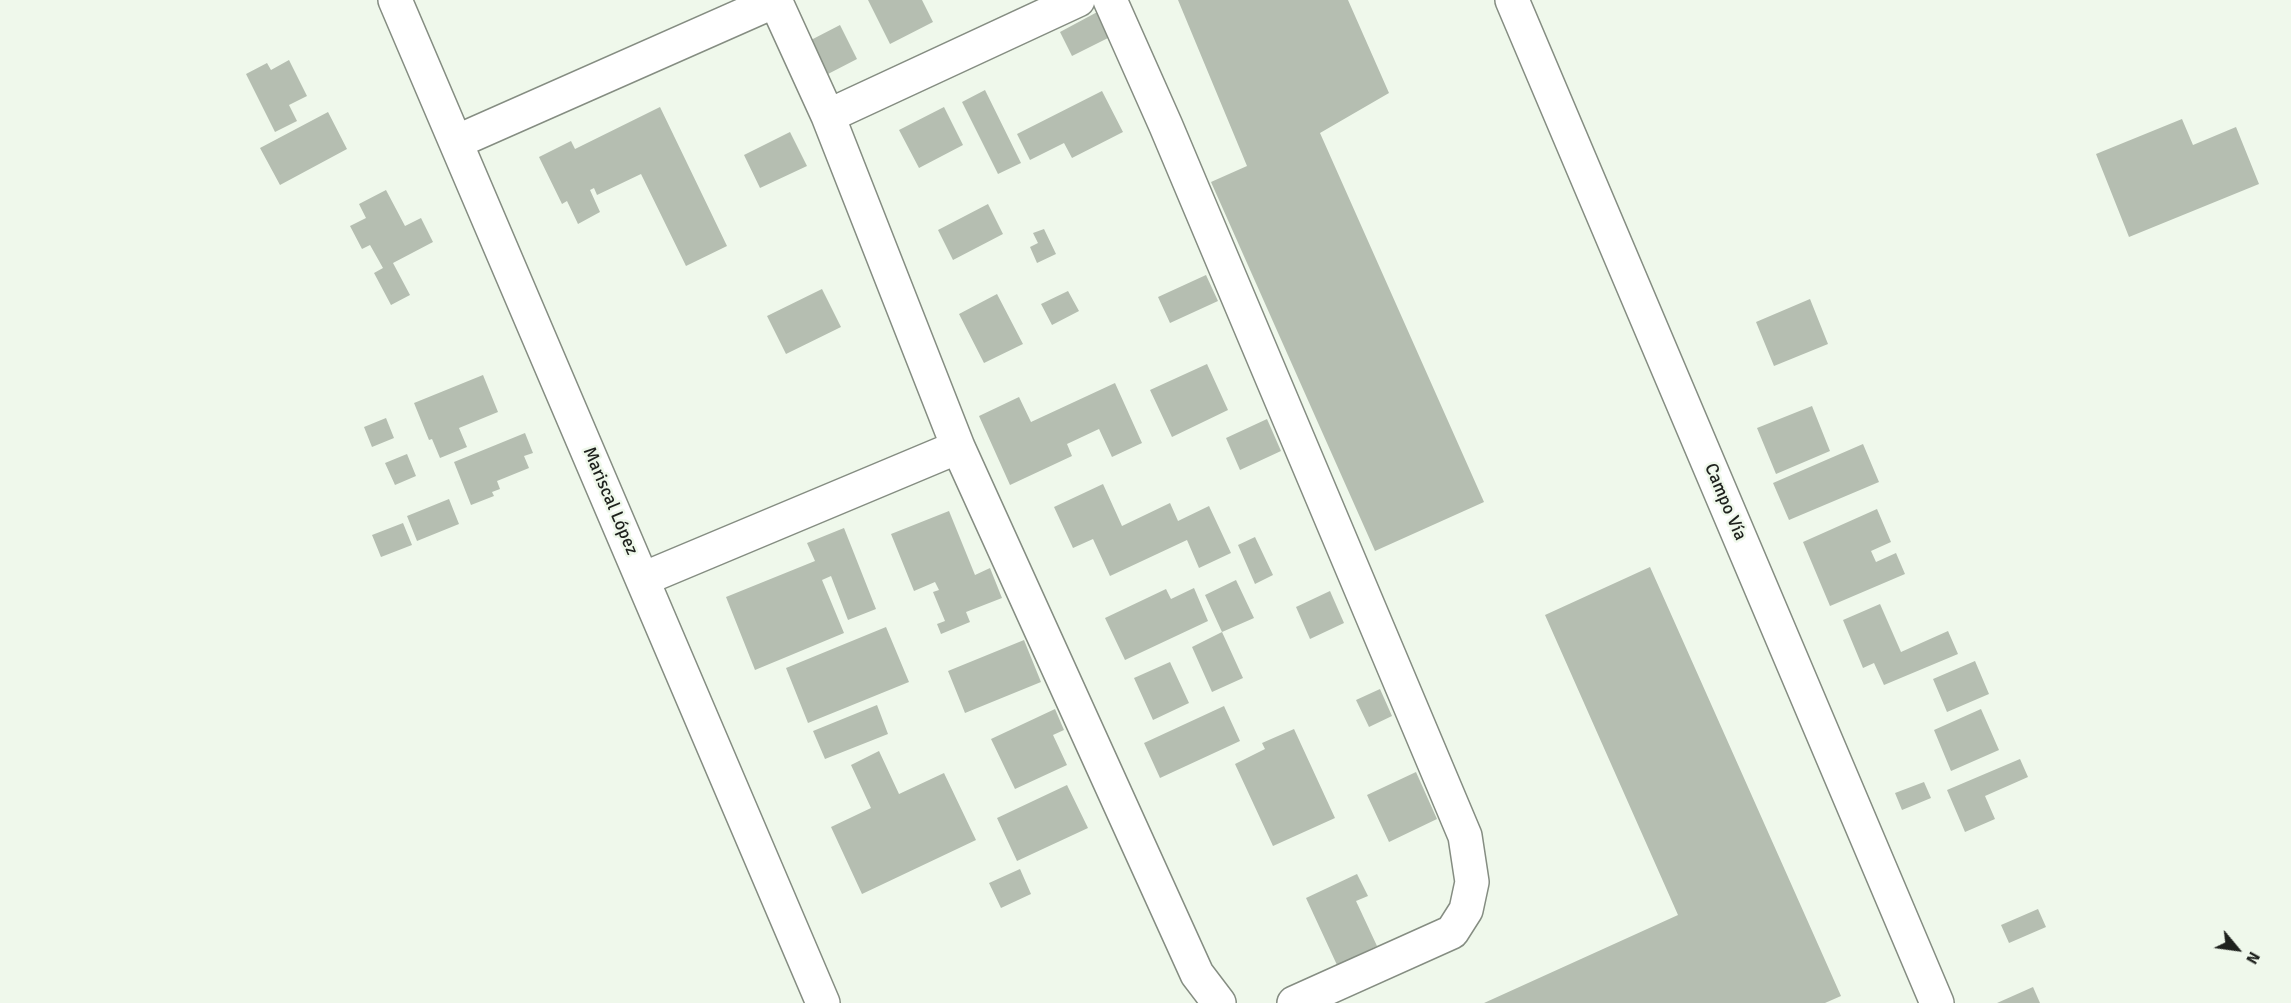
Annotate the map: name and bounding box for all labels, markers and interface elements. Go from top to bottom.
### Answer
street label: Mariscal López [578,444,642,558]
street label: Campo Vía [1699,460,1751,544]
north arrow [2207,919,2267,979]
text: N [2241,948,2264,967]

